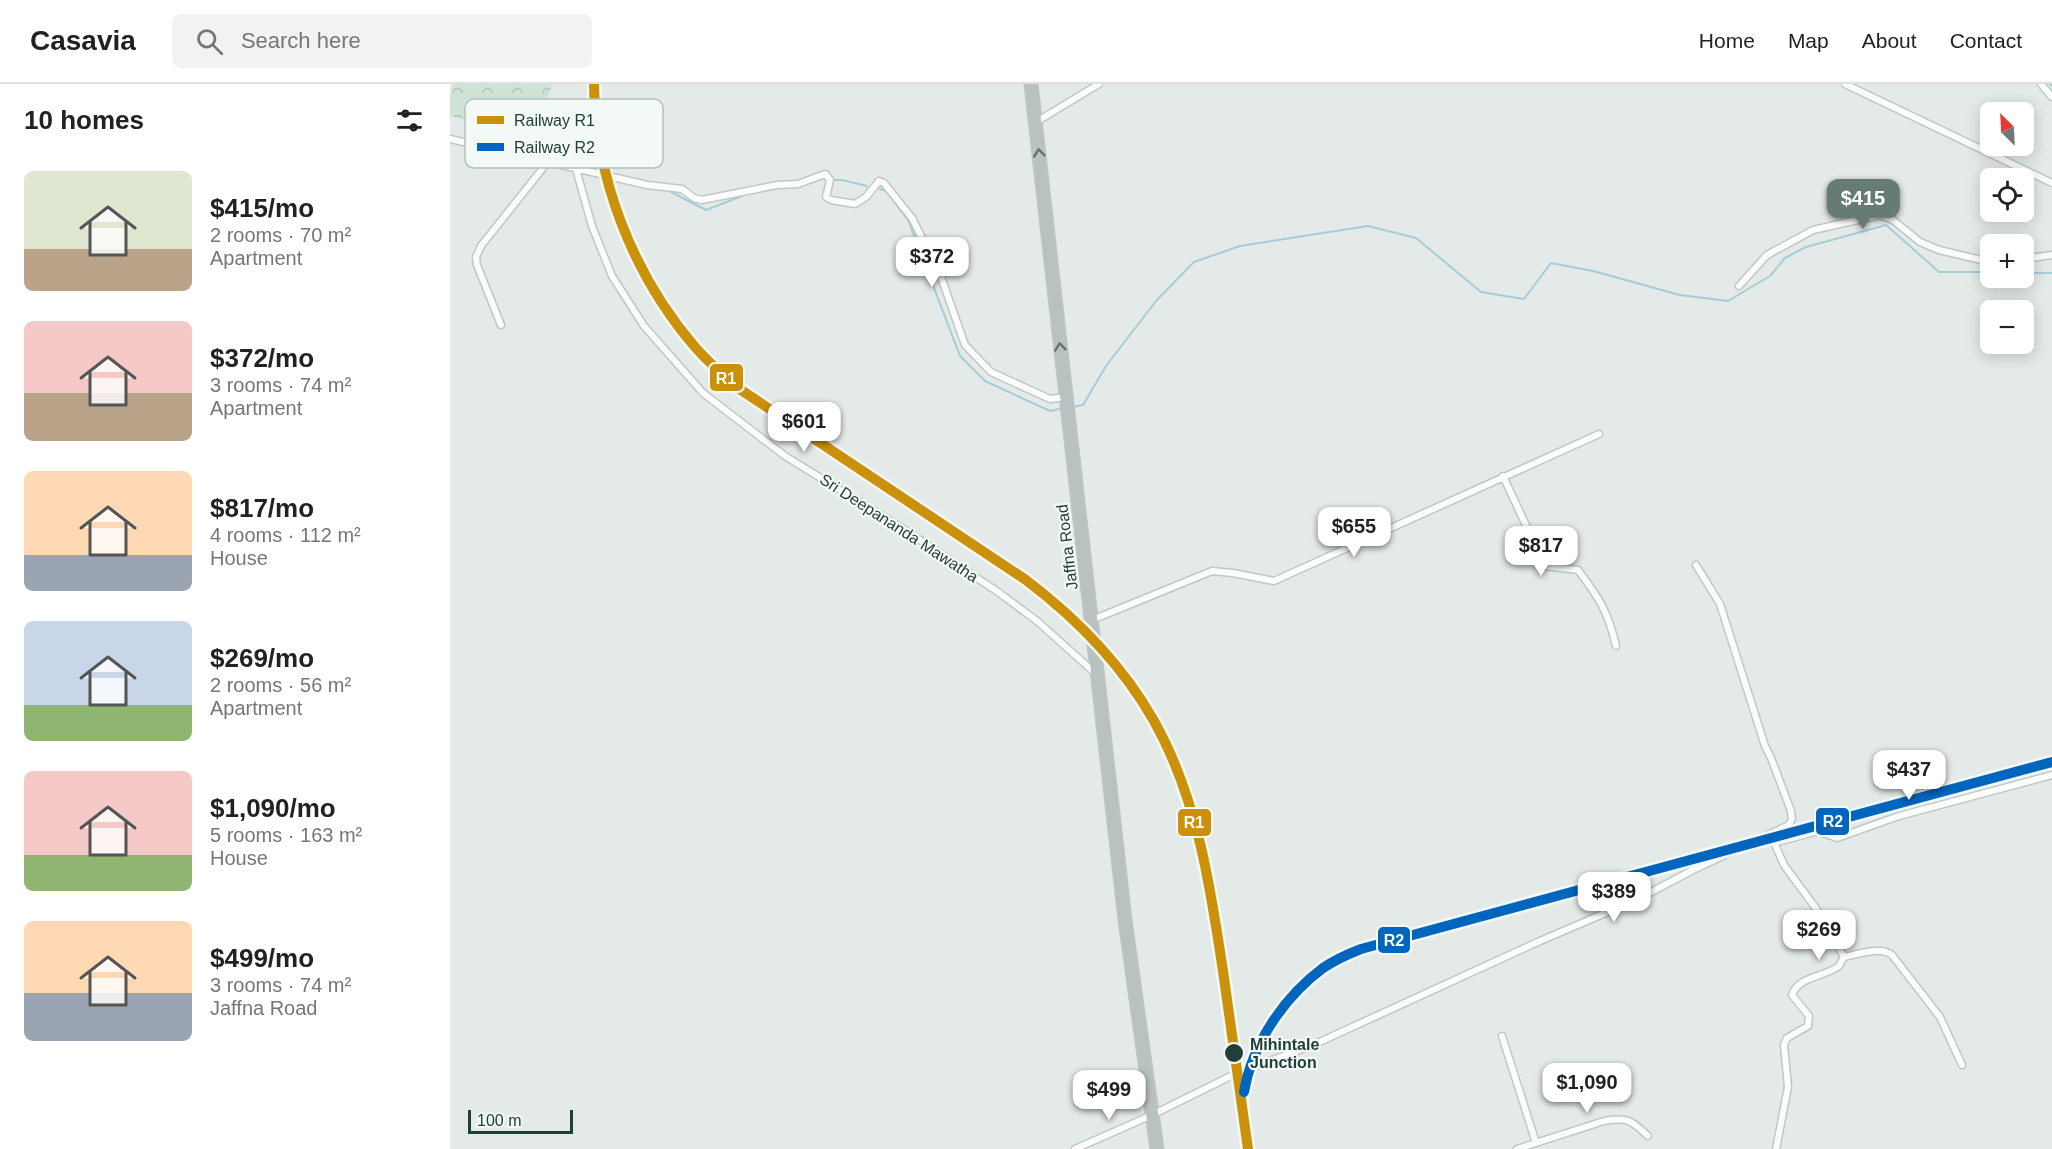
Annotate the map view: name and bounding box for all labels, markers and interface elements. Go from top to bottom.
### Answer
search box [172,14,592,68]
text: Casavia [30,25,136,56]
icon: search [193,25,226,58]
text: Search here [241,28,361,53]
text: Home [1699,29,1755,52]
text: Map [1788,29,1829,52]
text: About [1862,29,1917,52]
text: Contact [1950,29,2022,52]
legend [465,99,663,168]
north arrow [1980,102,2034,156]
map controls [1980,102,2034,354]
icon: filters [393,104,426,137]
text: 10 homes [24,105,144,135]
text: Railway R1 [514,112,595,129]
text: Railway R2 [514,139,595,156]
one-way arrow [1033,148,1045,158]
button: locate [1980,168,2034,222]
pin: $415 [1827,179,1899,230]
text: $415 [1841,187,1885,209]
text: $415/mo [210,193,314,223]
icon: home [72,195,144,267]
text: 2 rooms · 70 m² [210,224,351,246]
button: + [1980,234,2034,288]
pin: $372 [896,237,968,288]
text: $372 [910,245,954,267]
text: Apartment [210,247,302,269]
button: − [1980,300,2034,354]
one-way arrow [1055,342,1067,351]
text: $372/mo [210,343,314,373]
icon: home [72,345,144,417]
line badge: R1 [709,363,744,392]
text: R1 [716,370,736,387]
text: 3 rooms · 74 m² [210,374,351,396]
text: Apartment [210,397,302,419]
pin: $601 [768,402,840,453]
text: $601 [782,410,826,432]
street label: Sri Deepananda Mawatha [817,470,981,586]
text: $817/mo [210,493,314,523]
icon: home [72,495,144,567]
street label: Jaffna Road [1053,503,1081,591]
pin: $655 [1318,507,1390,558]
text: $655 [1332,515,1376,537]
text: 4 rooms · 112 m² [210,524,361,546]
pin: $817 [1505,526,1577,577]
text: $817 [1519,534,1563,556]
text: House [210,547,268,569]
text: $269/mo [210,643,314,673]
icon: home [72,645,144,717]
text: 2 rooms · 56 m² [210,674,351,696]
text: Apartment [210,697,302,719]
pin: $437 [1873,750,1945,801]
text: $437 [1887,758,1931,780]
text: $1,090/mo [210,793,336,823]
icon: home [72,795,144,867]
line badge: R2 [1815,807,1850,836]
line badge: R1 [1177,808,1212,837]
text: R2 [1823,813,1843,830]
text: R1 [1184,814,1204,831]
text: 5 rooms · 163 m² [210,824,362,846]
text: House [210,847,268,869]
pin: $389 [1578,872,1650,923]
text: $389 [1592,880,1636,902]
pin: $269 [1783,910,1855,961]
text: $269 [1797,918,1841,940]
line badge: R2 [1377,926,1411,954]
text: R2 [1384,932,1404,949]
text: $499/mo [210,943,314,973]
icon: home [72,945,144,1017]
text: 3 rooms · 74 m² [210,974,351,996]
text: Jaffna Road [210,997,318,1019]
place label: Mihintale Junction [1250,1036,1319,1071]
marker: Mihintale Junction [1223,1042,1245,1064]
pin: $1,090 [1538,1063,1636,1114]
pin: $499 [1073,1070,1145,1121]
text: $1,090 [1556,1071,1618,1093]
text: $499 [1087,1078,1131,1100]
scale bar [468,1107,573,1134]
text: 100 m [477,1112,521,1129]

